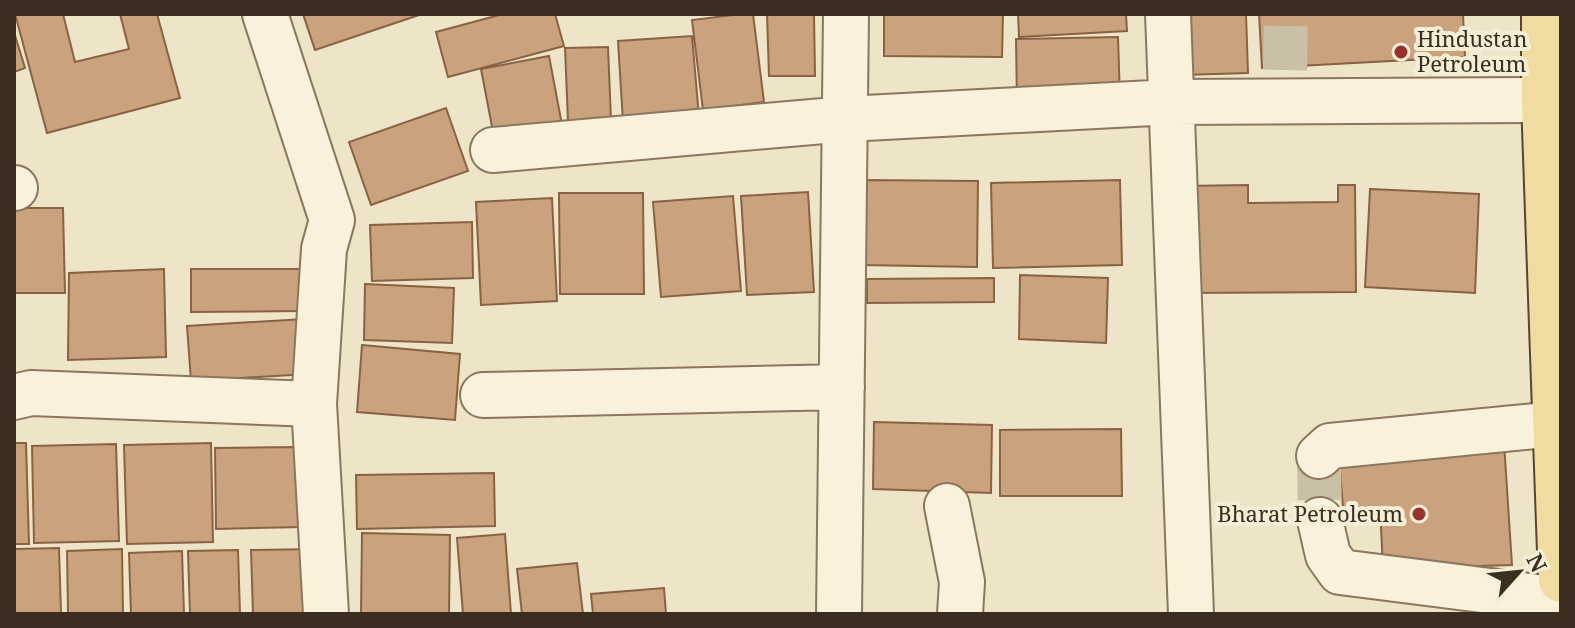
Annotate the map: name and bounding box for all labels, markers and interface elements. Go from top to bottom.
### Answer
place label: Hindustan Petroleum [1417,23,1527,78]
marker: Hindustan Petroleum [1392,43,1410,61]
place label: Bharat Petroleum [1217,498,1403,528]
marker: Bharat Petroleum [1410,505,1428,523]
north arrow [1479,532,1559,612]
text: N [1520,548,1555,577]

